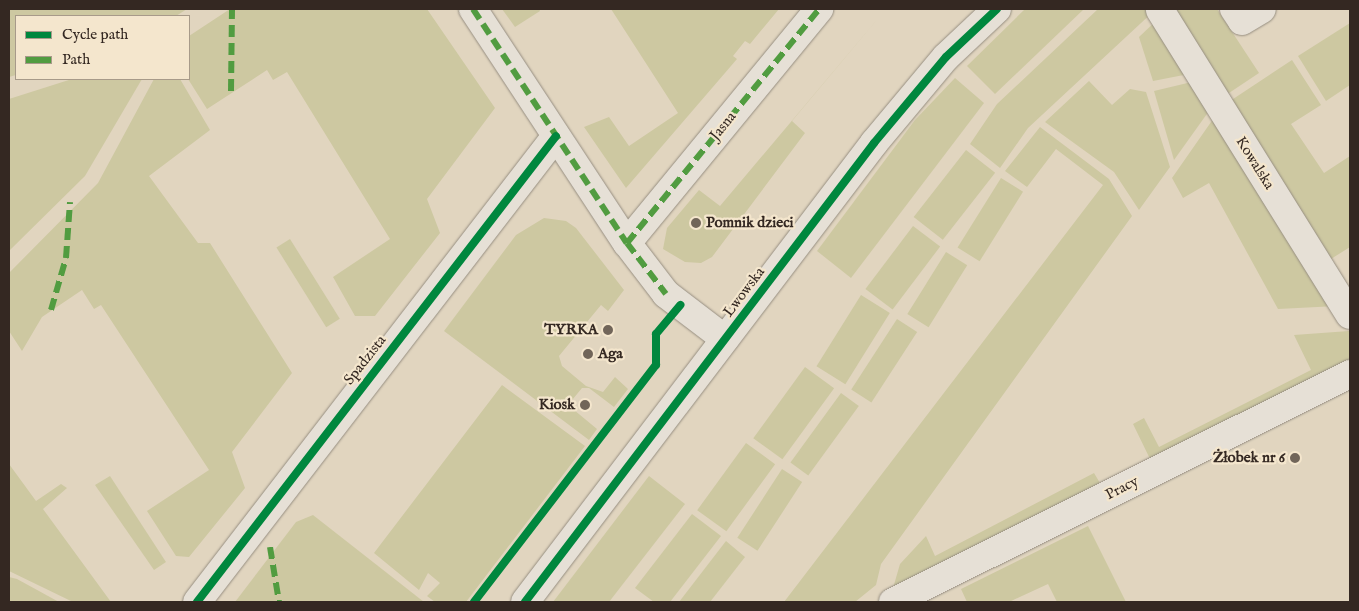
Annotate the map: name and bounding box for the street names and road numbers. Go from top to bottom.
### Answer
street label: Jasna [706,108,740,144]
street label: Kowalska [1232,133,1278,193]
street label: Lwowska [719,264,769,320]
street label: Spadzista [340,332,390,388]
street label: Pracy [1103,472,1141,504]

